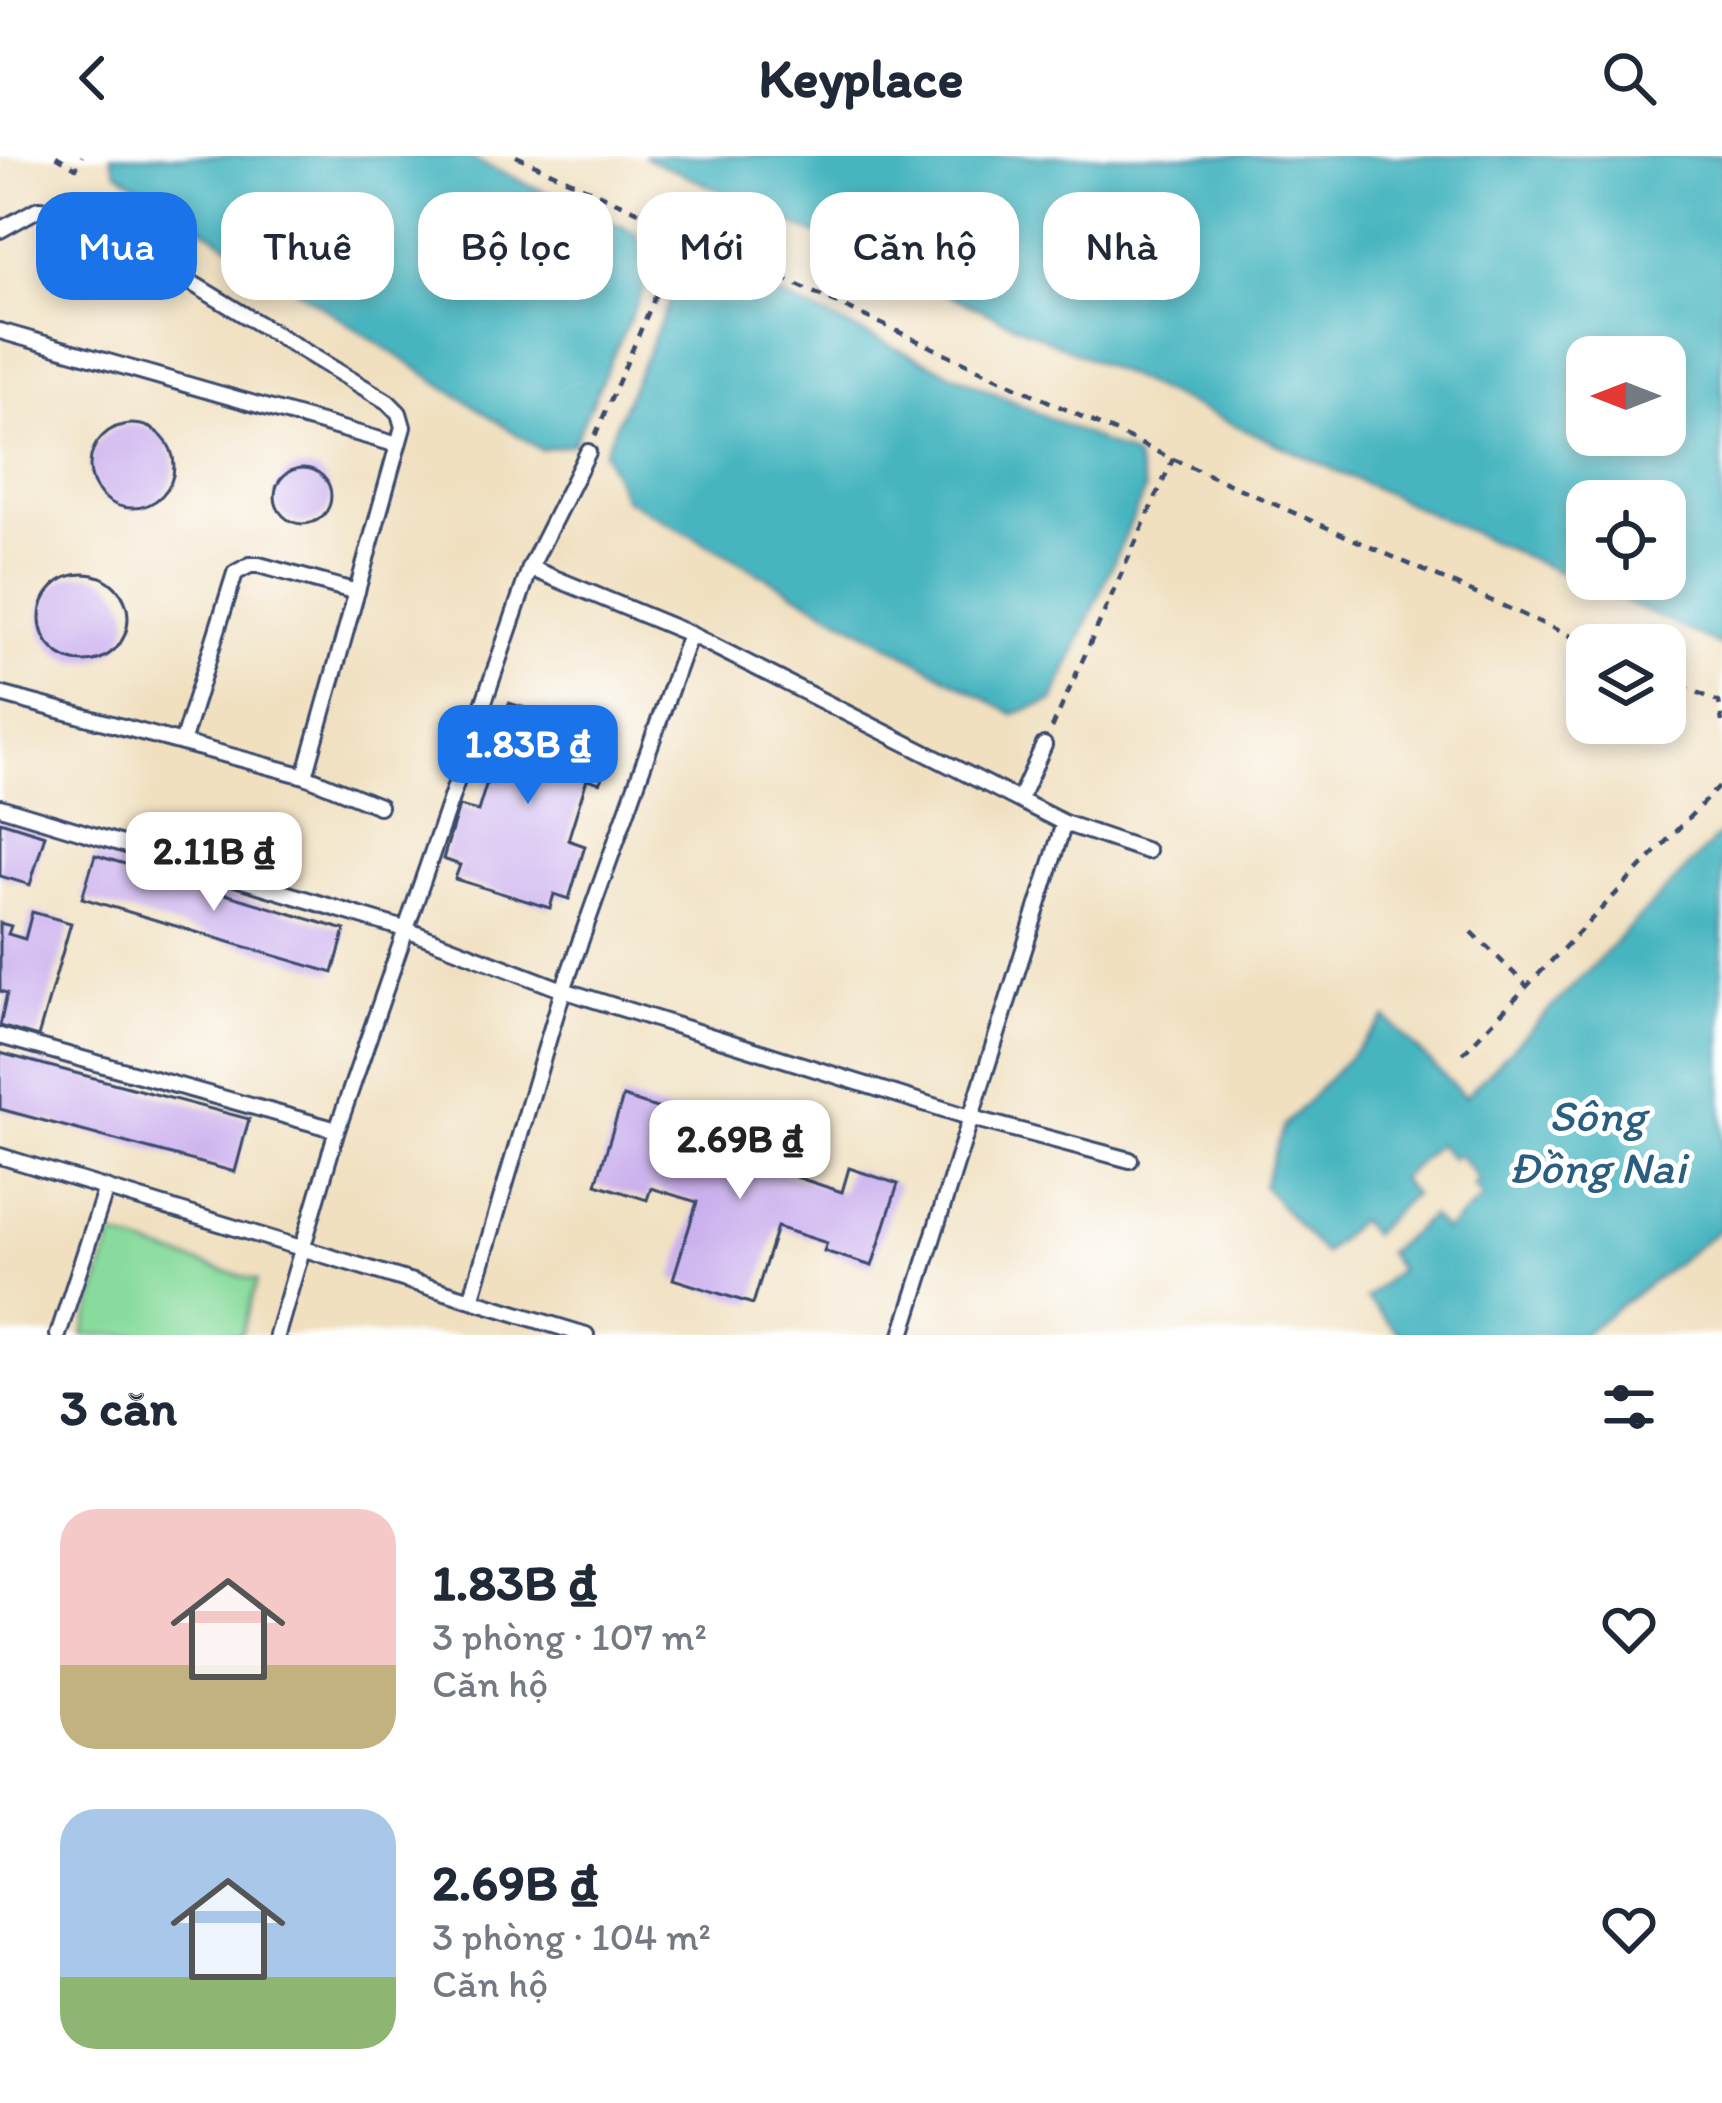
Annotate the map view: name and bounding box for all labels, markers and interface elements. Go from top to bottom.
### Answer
icon: back [60,45,126,111]
icon: search [1596,45,1662,111]
text: Keyplace [758,46,964,111]
chip: Mua [36,192,197,300]
chip: Thuê [221,192,394,300]
chip: Bộ lọc [418,192,613,300]
chip: Mới [637,192,786,300]
chip: Căn hộ [810,192,1019,300]
chip: Nhà [1043,192,1200,300]
north arrow [1566,336,1686,456]
map controls [1566,336,1686,744]
button: locate [1566,480,1686,600]
button: layers [1566,624,1686,744]
pin: 1.83B ₫ [417,705,639,807]
text: 1.83B ₫ [465,720,591,767]
pin: 2.11B ₫ [103,812,325,914]
text: 2.11B ₫ [153,827,275,874]
water label: Sông Đồng Nai [1508,1088,1690,1194]
pin: 2.69B ₫ [629,1100,851,1202]
text: 2.69B ₫ [676,1115,804,1162]
icon: filters [1596,1374,1662,1440]
text: 3 căn [60,1377,177,1438]
text: 1.83B ₫ [432,1552,597,1613]
icon: home [156,1557,300,1701]
icon: heart [1596,1596,1662,1662]
text: 3 phòng · 107 m² [432,1613,707,1660]
text: Căn hộ [432,1660,548,1707]
text: 2.69B ₫ [432,1852,598,1913]
icon: home [156,1857,300,2001]
icon: heart [1596,1896,1662,1962]
text: 3 phòng · 104 m² [432,1913,711,1960]
text: Căn hộ [432,1960,548,2007]

